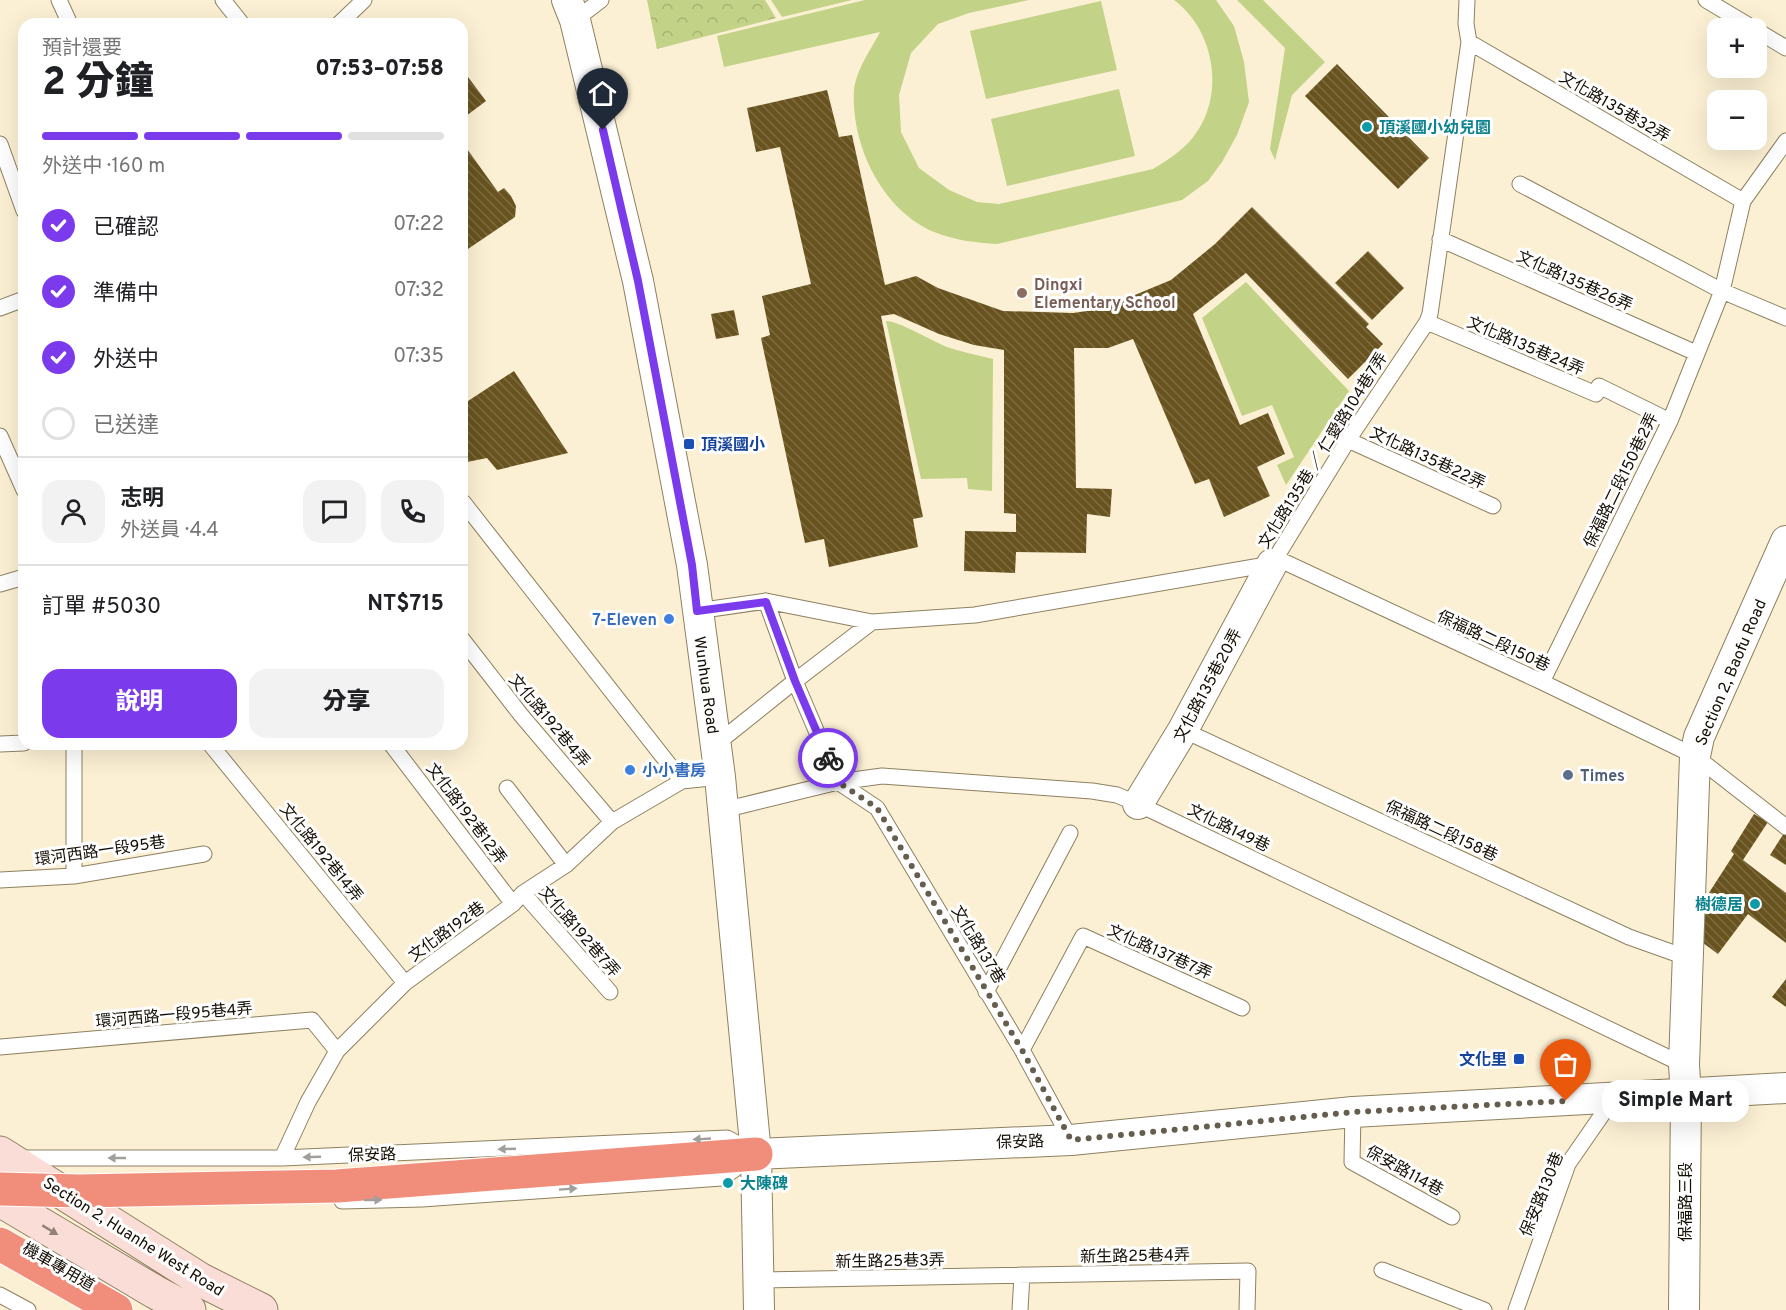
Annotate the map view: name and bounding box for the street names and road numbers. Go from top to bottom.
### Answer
street label: 文化路135巷32弄 [1555,68,1673,148]
street label: 文化路135巷26弄 [1513,247,1635,316]
street label: 文化路135巷24弄 [1464,313,1587,380]
street label: 文化路135巷 ／ 仁愛路104巷7弄 [1255,349,1392,553]
street label: 保福路二段150巷2弄 [1580,410,1663,552]
street label: 文化路135巷22弄 [1366,423,1488,494]
street label: Section 2, Baofu Road [1692,596,1772,749]
street label: 保福路二段150巷 [1434,607,1553,677]
street label: 文化路135巷20弄 [1170,626,1247,746]
street label: Wunhua Road [688,635,722,736]
street label: 文化路192巷4弄 [504,671,593,772]
street label: 文化路192巷12弄 [421,760,510,869]
street label: 保福路二段158巷 [1382,797,1501,867]
street label: 文化路192巷14弄 [275,800,366,907]
street label: 文化路149巷 [1184,800,1272,857]
street label: 環河西路一段95巷 [34,833,167,871]
street label: 文化路192巷7弄 [534,883,623,982]
street label: 文化路192巷 [405,898,489,967]
street label: 文化路137巷 [946,902,1008,988]
street label: 文化路137巷7弄 [1104,921,1214,985]
street label: 環河西路一段95巷4弄 [95,999,253,1033]
street label: 保安路 [996,1132,1044,1154]
street label: 保安路114巷 [1362,1142,1446,1201]
street label: 保安路 [348,1145,396,1167]
street label: 保安路130巷 [1517,1149,1569,1240]
street label: 保福路三段 [1677,1162,1697,1242]
street label: Section 2, Huanhe West Road [39,1174,227,1302]
street label: 機車專用道 [18,1239,98,1296]
street label: 新生路25巷4弄 [1080,1246,1190,1268]
street label: 新生路25巷3弄 [835,1251,945,1273]

